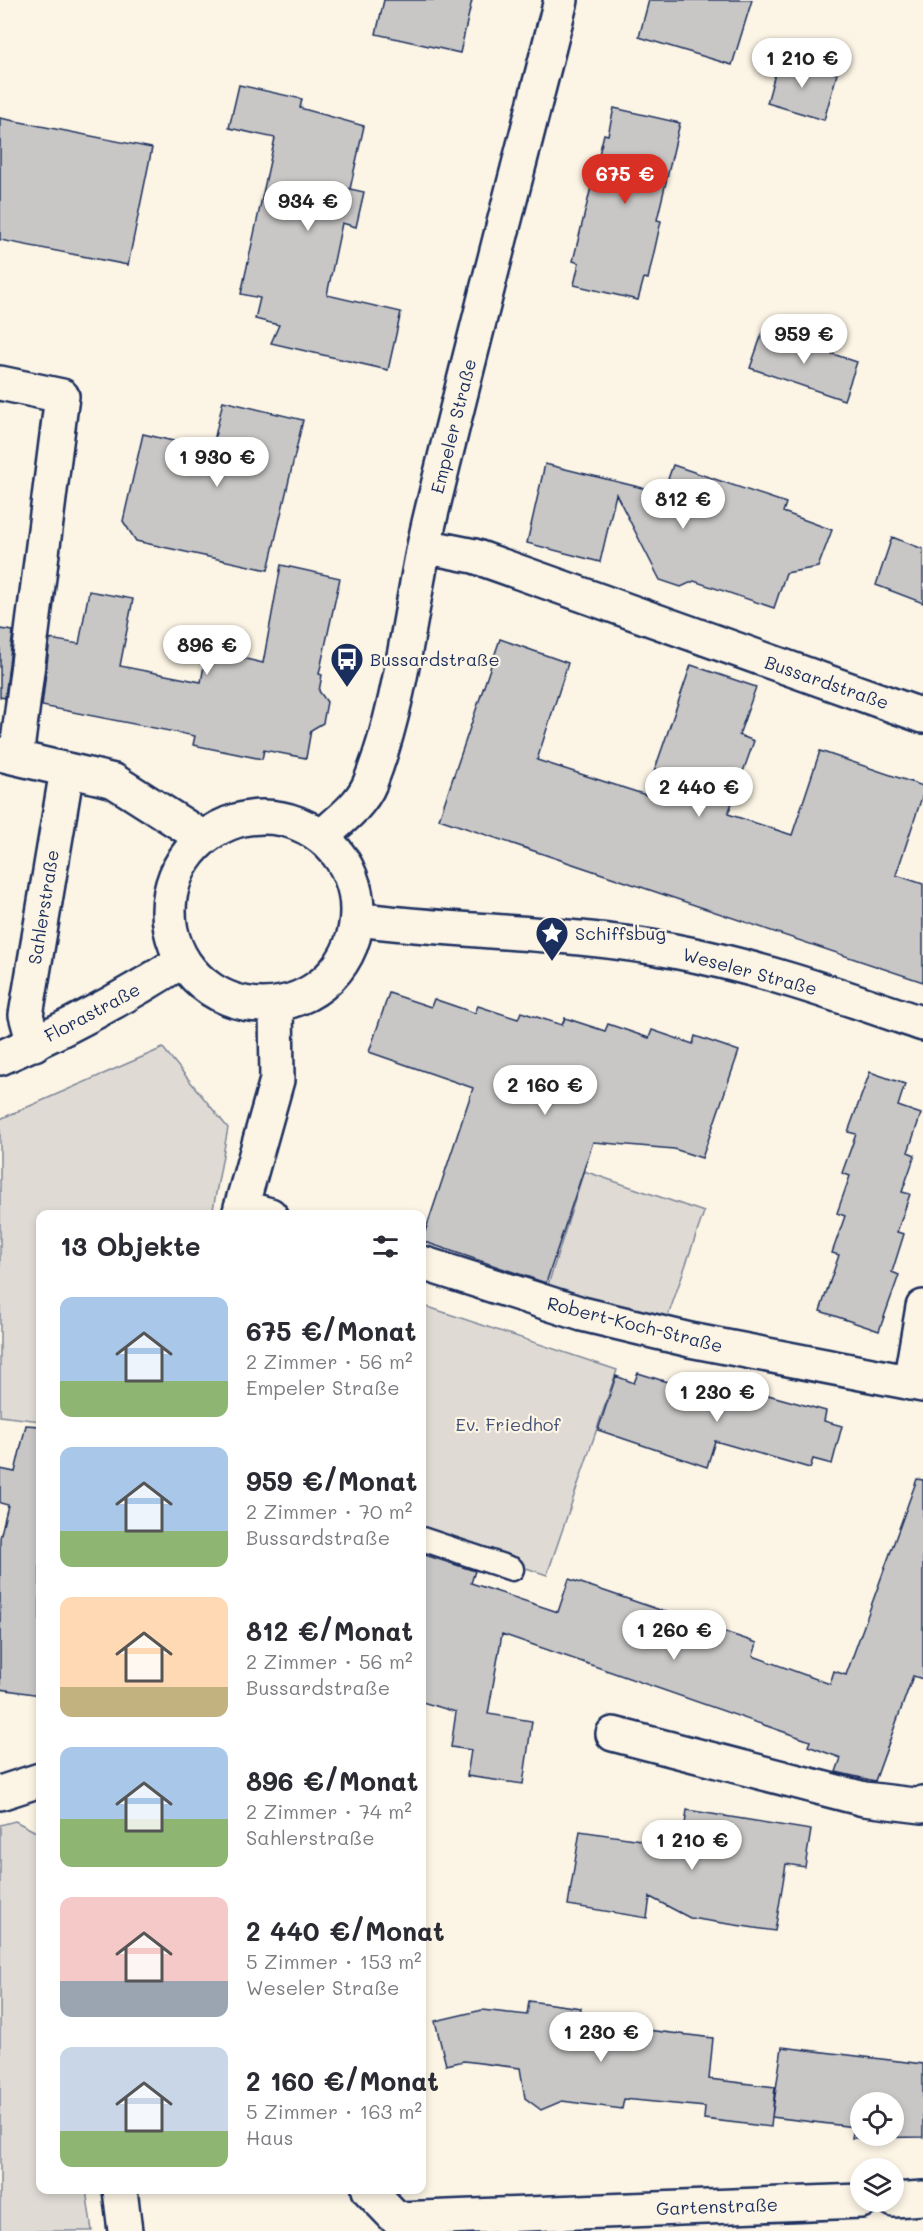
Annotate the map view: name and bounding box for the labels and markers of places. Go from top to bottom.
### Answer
pin: 1 210 € [747,38,857,89]
pin: 675 € [583,154,667,205]
pin: 934 € [266,181,350,232]
pin: 959 € [762,314,846,365]
pin: 1 930 € [162,437,272,488]
pin: 812 € [641,479,725,530]
pin: 896 € [165,625,249,676]
bus stop icon: Bussardstraße [329,641,365,688]
place label: Bussardstraße [370,647,500,671]
pin: 2 440 € [644,767,754,818]
place icon: Schiffsbug [534,915,570,962]
place label: Schiffsbug [575,921,666,945]
pin: 2 160 € [490,1065,600,1116]
pin: 1 230 € [662,1372,772,1423]
pin: 1 260 € [619,1610,729,1661]
pin: 1 210 € [637,1820,747,1871]
pin: 1 230 € [546,2012,656,2063]

